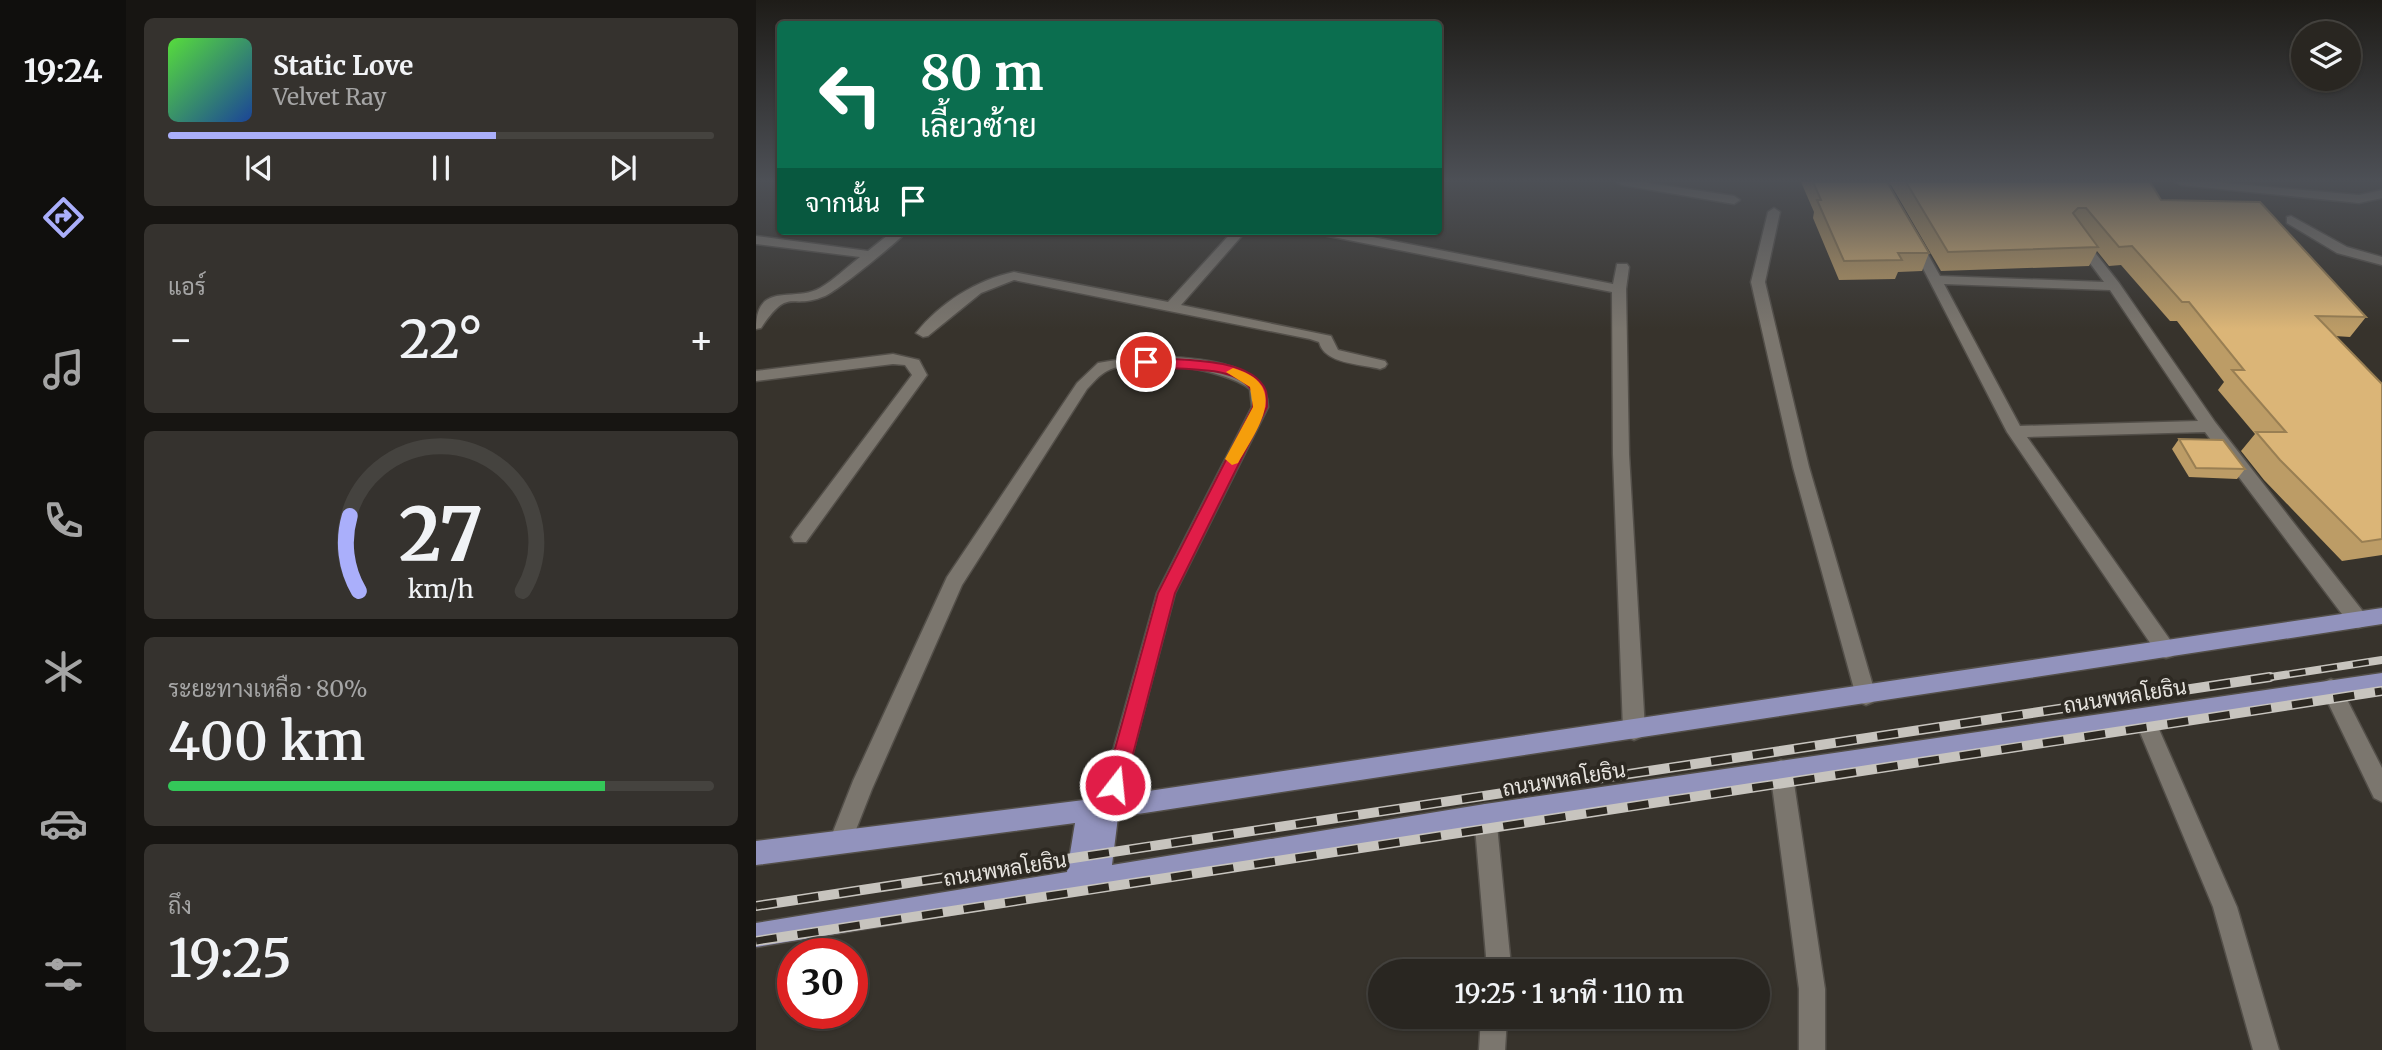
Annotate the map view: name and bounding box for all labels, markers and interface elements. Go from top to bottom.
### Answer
map controls [2291,21,2361,91]
button: layers [2291,21,2361,91]
text: 80 m [920,42,1043,103]
text: Static Love [273,49,413,82]
icon: left [805,49,896,140]
text: 19:24 [23,51,103,91]
text: Velvet Ray [273,82,386,111]
text: เลี้ยวซ้าย [920,106,1037,146]
icon: previous [240,149,278,187]
icon: pause [422,149,460,187]
icon: next [604,149,642,187]
icon: arrive [894,182,932,220]
text: จากนั้น [805,186,880,219]
icon: directions [39,193,88,242]
text: แอร์ [168,272,206,301]
text: 22° [399,307,483,372]
text: − [168,316,193,363]
text: + [689,316,714,363]
pin [1116,332,1176,392]
icon: arrive [1127,343,1165,381]
icon: music [39,345,88,394]
text: 27 [399,489,483,581]
icon: phone [39,496,88,545]
text: km/h [408,573,474,605]
icon: climate [39,647,88,696]
street label: ถนนพหลโยธิน [2061,673,2189,719]
text: ระยะทางเหลือ · 80% [168,674,368,703]
text: 400 km [168,709,365,774]
position arrow [1078,748,1152,822]
street label: ถนนพหลโยธิน [1500,756,1628,802]
icon: car [39,799,88,848]
street label: ถนนพหลโยธิน [941,846,1069,892]
text: ถึง [168,891,192,920]
text: 19:25 [168,926,292,991]
speed limit sign: 30 [777,938,868,1029]
icon: filters [39,950,88,999]
text: 19:25 · 1 นาที · 110 m [1454,977,1684,1010]

